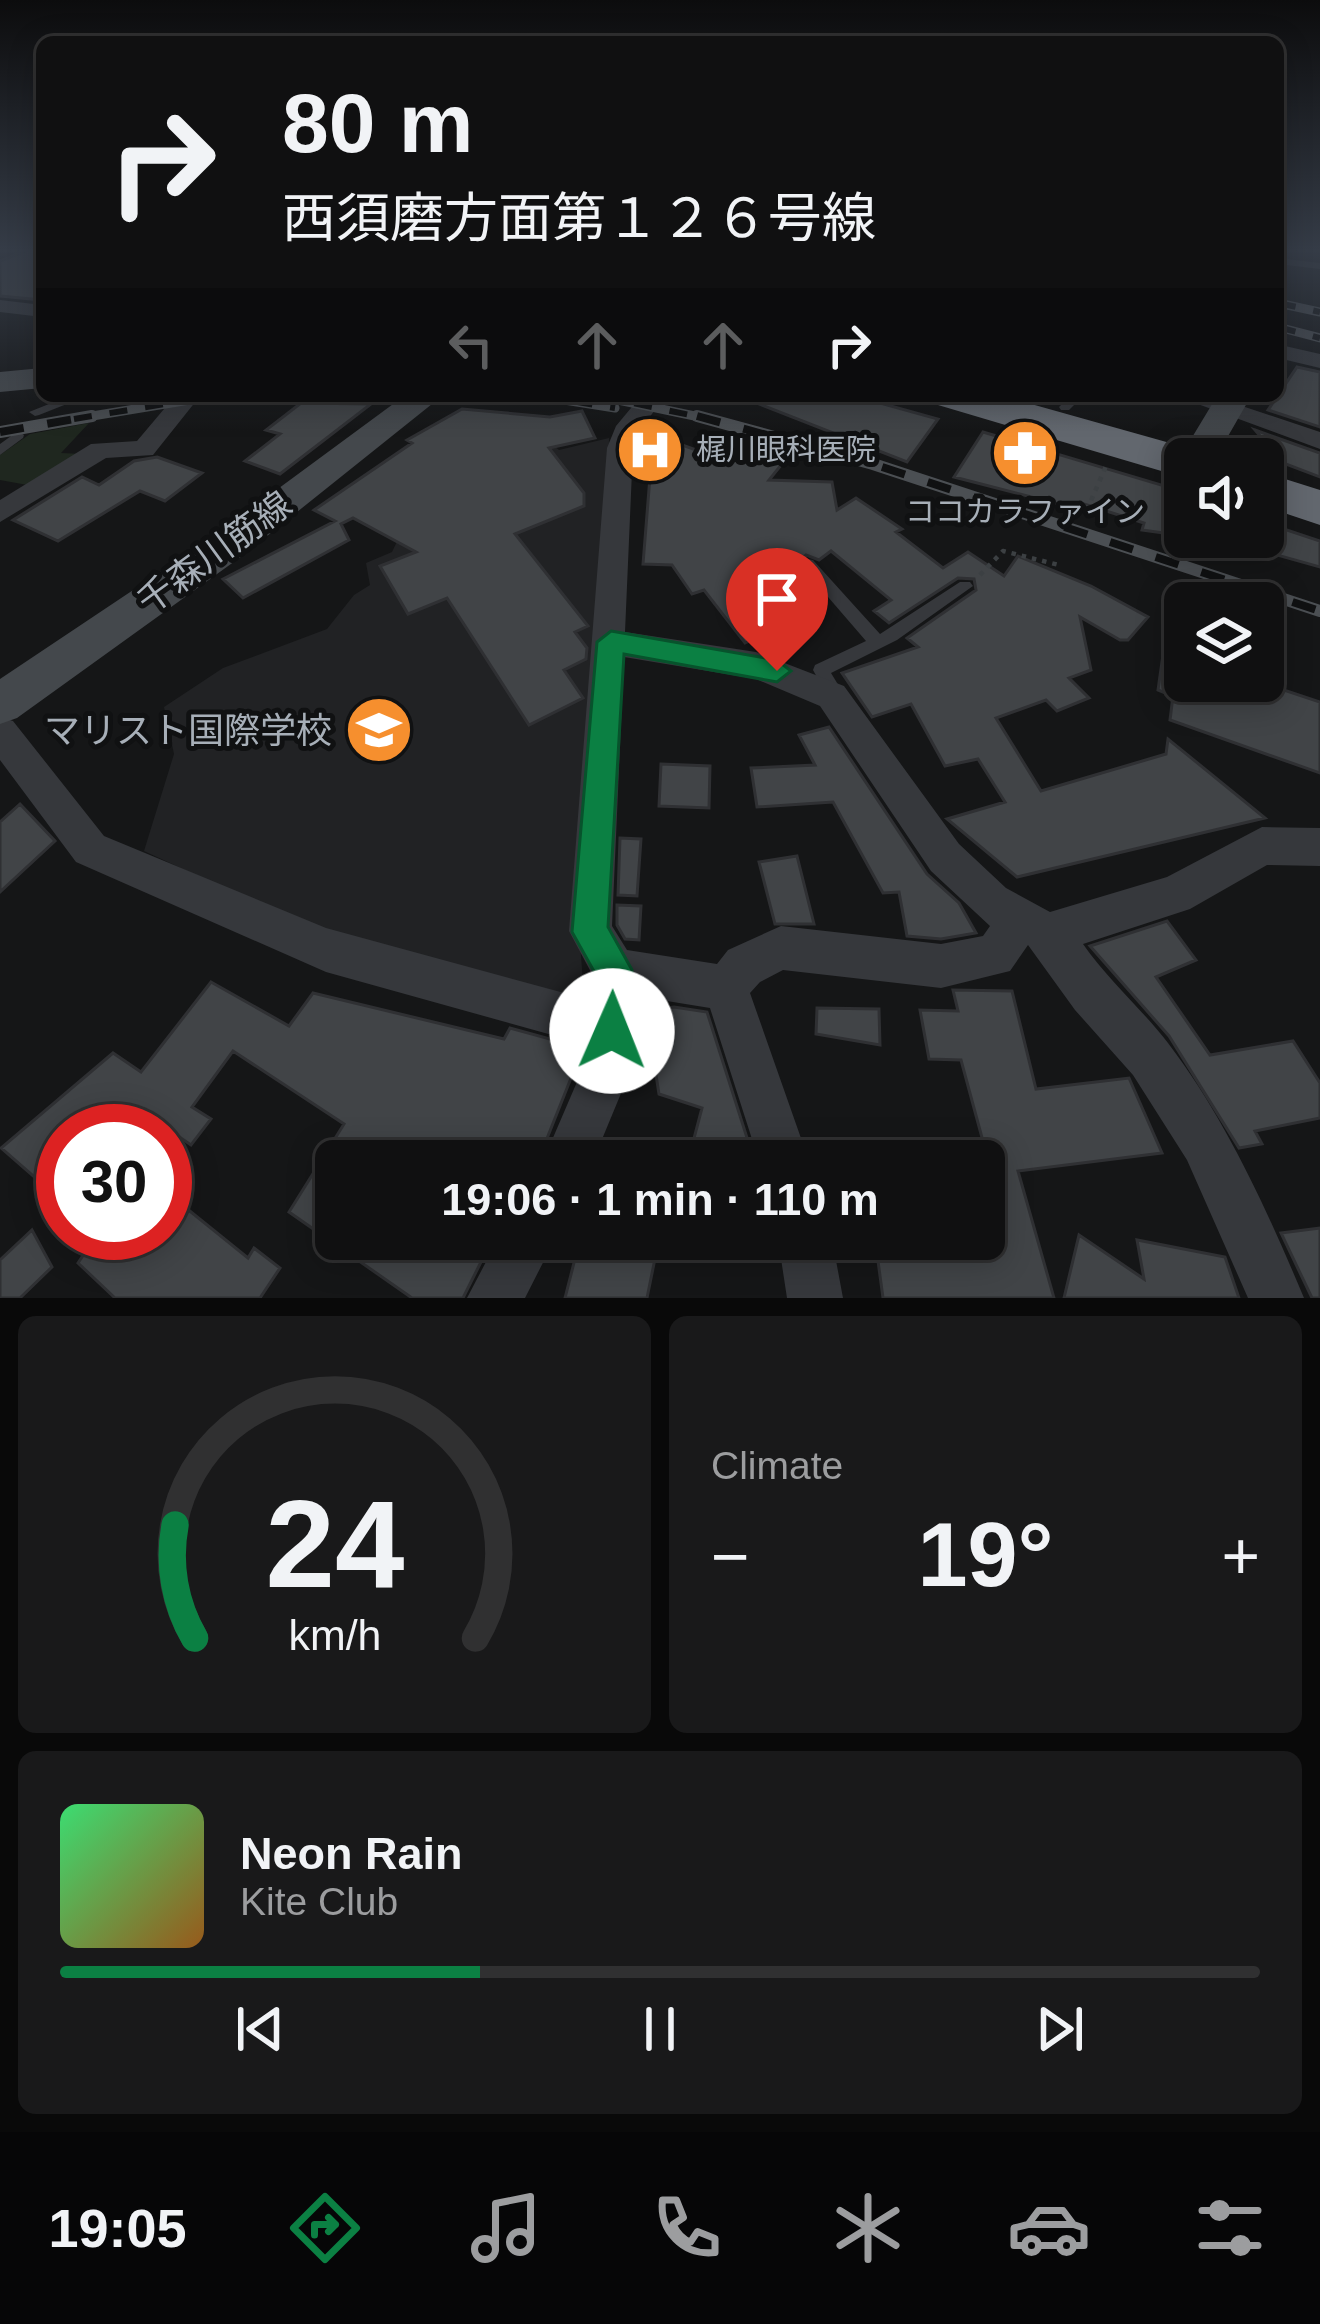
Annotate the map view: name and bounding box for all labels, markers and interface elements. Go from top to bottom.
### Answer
text: 80 m [282,76,473,170]
icon: right [84,84,240,240]
text: 西須磨方面第１２６号線 [282,188,876,248]
icon: left [438,312,504,378]
icon: ahead [564,312,630,378]
icon: ahead [690,312,756,378]
icon: right [816,312,882,378]
hospital icon: 梶川眼科医院 [615,415,685,485]
pharmacy icon: ココカラファイン [990,418,1060,488]
place label: 梶川眼科医院 [696,433,876,466]
map controls [1164,438,1284,702]
button: sound [1164,438,1284,558]
street label: 千森川筋線 [129,483,299,622]
place label: ココカラファイン [905,495,1145,528]
pin [726,548,828,671]
icon: arrive [744,566,810,632]
button: layers [1164,582,1284,702]
school or university icon: マリスト国際学校 [344,695,414,765]
place label: マリスト国際学校 [44,710,332,751]
position arrow [549,968,675,1094]
speed limit sign: 30 [36,1104,192,1260]
text: 19:06 · 1 min · 110 m [441,1174,879,1225]
text: Climate [711,1444,843,1487]
text: 24 [265,1474,404,1613]
text: 19° [917,1505,1054,1605]
text: − [711,1519,750,1593]
text: + [1221,1519,1260,1593]
text: km/h [288,1610,381,1658]
text: Neon Rain [240,1828,463,1879]
text: Kite Club [240,1880,398,1923]
icon: previous [227,1996,293,2062]
icon: pause [627,1996,693,2062]
icon: next [1027,1996,1093,2062]
icon: directions [283,2186,367,2270]
icon: music [464,2186,548,2270]
icon: phone [645,2186,729,2270]
icon: climate [826,2186,910,2270]
icon: car [1007,2186,1091,2270]
icon: filters [1188,2186,1272,2270]
text: 19:05 [48,2198,187,2258]

